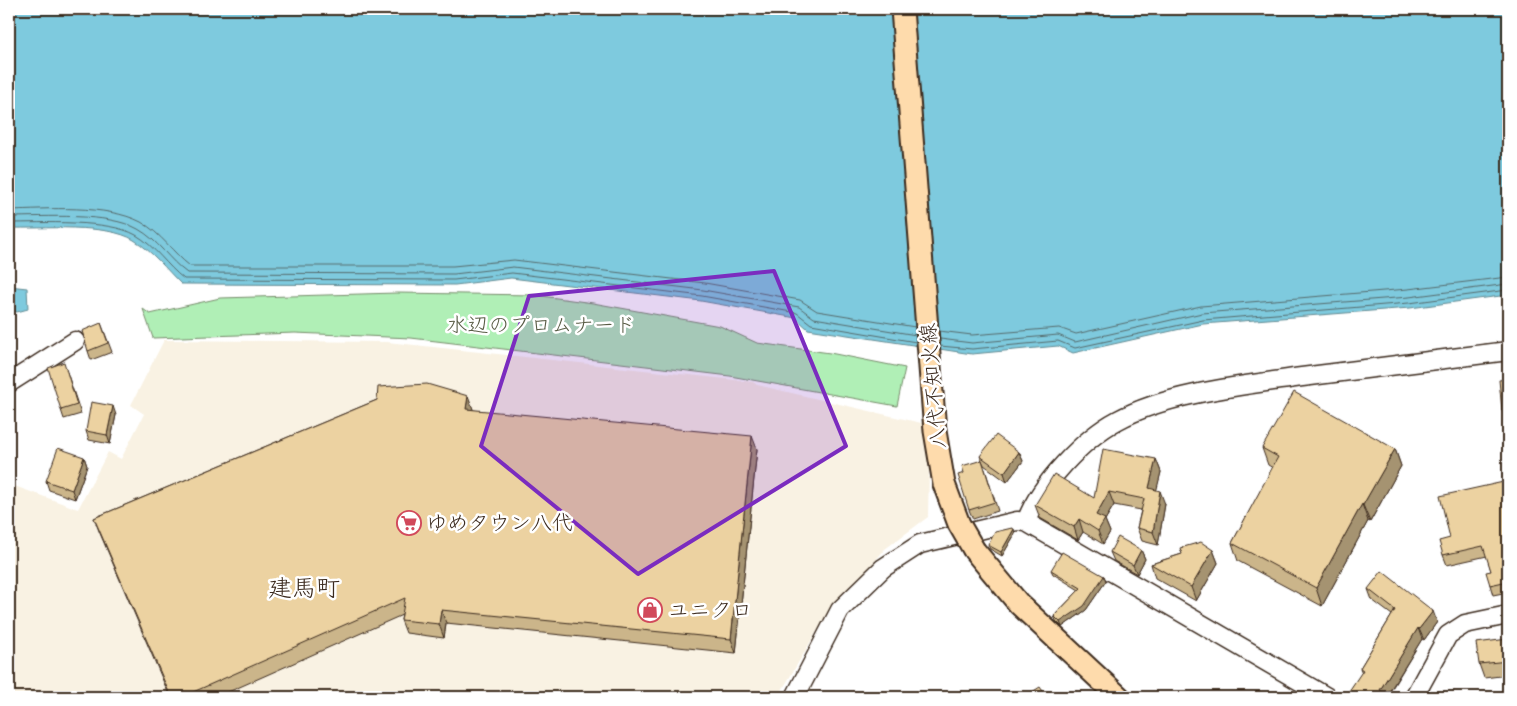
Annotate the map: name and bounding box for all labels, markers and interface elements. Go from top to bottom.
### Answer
park label: 水辺のプロムナード [447,312,636,342]
street label: 八代不知火線 [915,322,955,450]
supermarket icon: ゆめタウン八代 [396,510,422,536]
place label: ゆめタウン八代 [426,510,573,540]
district label: 建馬町 [268,573,340,608]
shop icon: ユニクロ [637,597,663,623]
place label: ユニクロ [668,597,752,627]

